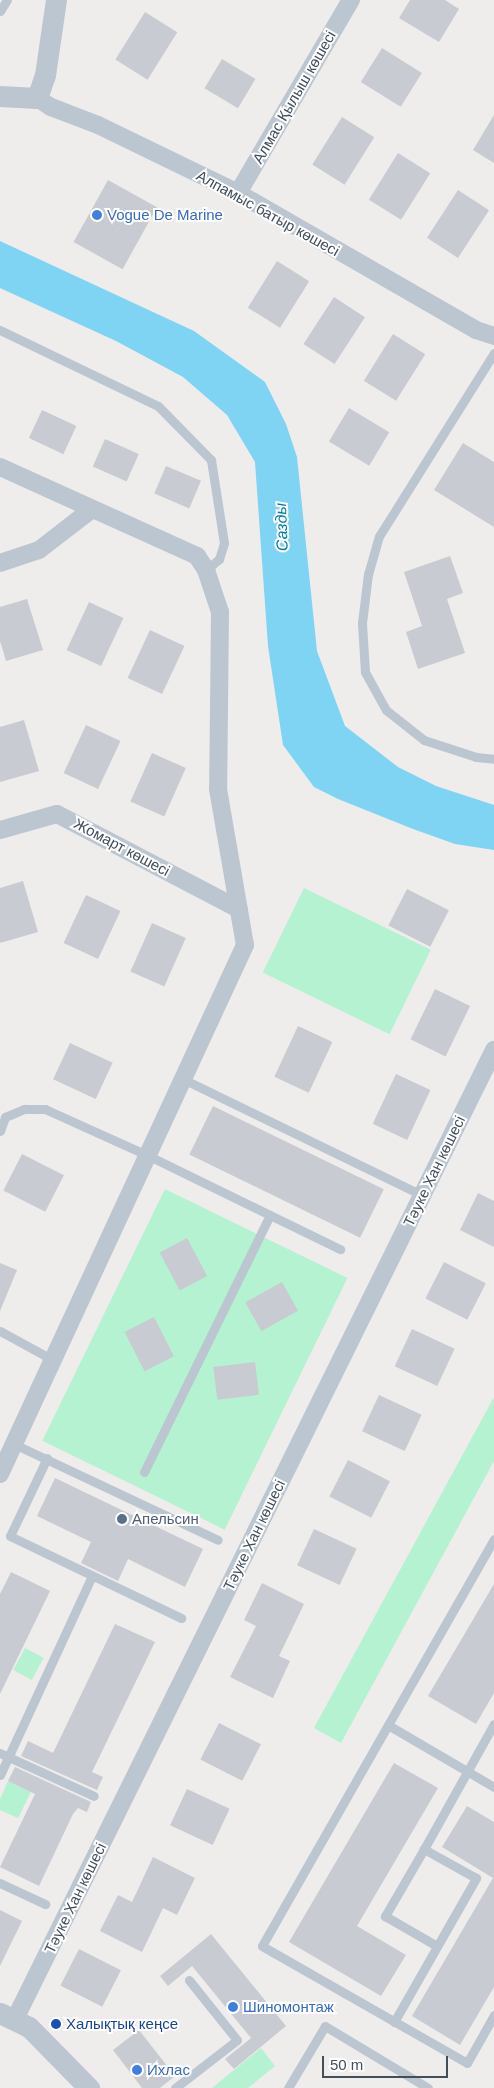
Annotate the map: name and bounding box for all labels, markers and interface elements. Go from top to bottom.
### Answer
street label: Алмас Қылыш көшесі [249,27,339,167]
street label: Алпамыс батыр көшесі [193,166,343,260]
place label: Vogue De Marine [107,206,223,224]
marker: Vogue De Marine [91,209,103,221]
water label: Сазды [272,503,292,551]
street label: Жомарт көшесі [71,814,173,880]
street label: Тәуке Хан көшесі [399,1113,469,1229]
street label: Тәуке Хан көшесі [219,1477,289,1593]
place label: Апельсин [132,1510,199,1528]
marker: Апельсин [116,1513,128,1525]
street label: Тәуке Хан көшесі [40,1840,110,1956]
place label: Шиномонтаж [243,1998,334,2016]
marker: Шиномонтаж [227,2001,239,2013]
place label: Халықтық кеңсе [66,2015,178,2033]
marker: Халықтық кеңсе [50,2018,62,2030]
scale bar [324,2046,450,2078]
text: 50 m [330,2056,363,2073]
place label: Ихлас [147,2061,190,2079]
marker: Ихлас [131,2064,143,2076]

